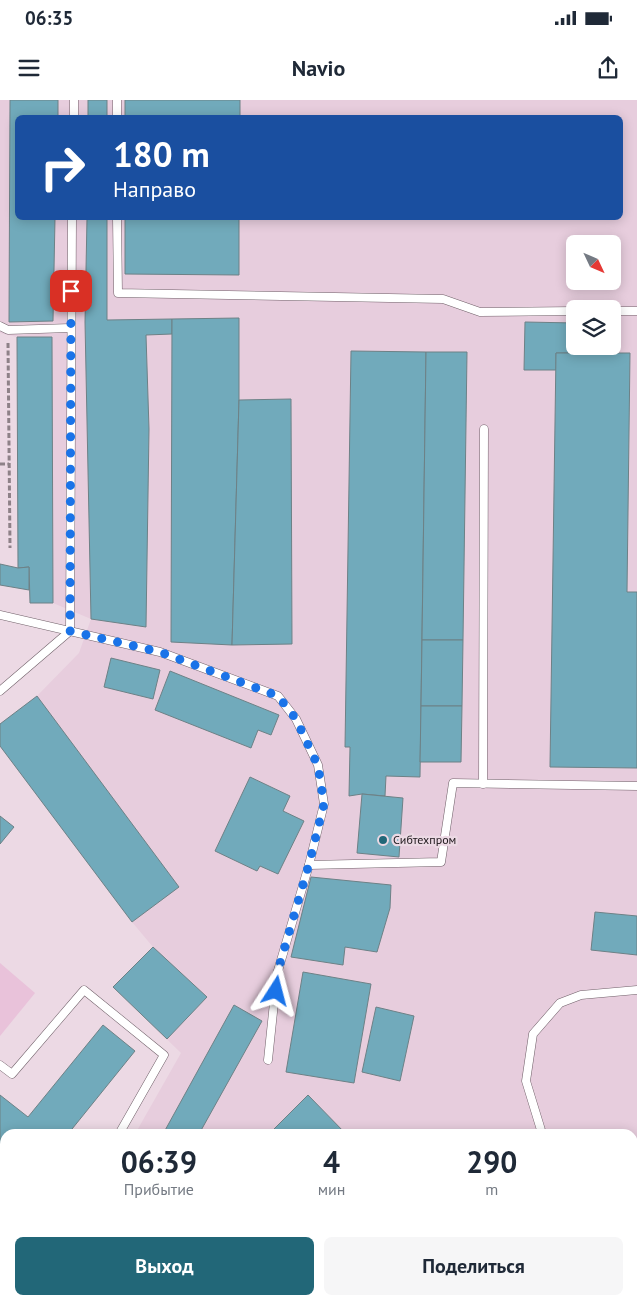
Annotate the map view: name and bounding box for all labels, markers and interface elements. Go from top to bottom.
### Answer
text: 06:35 [25,6,73,30]
icon: menu [15,54,43,82]
text: Navio [292,54,345,82]
icon: share [594,54,622,82]
text: 180 m [113,131,210,177]
icon: right [30,135,95,200]
text: Направо [113,175,196,203]
north arrow [566,235,621,290]
map controls [566,235,621,355]
pin [50,270,92,312]
icon: arrive [57,277,85,305]
button: layers [566,300,621,355]
place label: Сибтехпром [393,832,456,847]
marker: Сибтехпром [377,834,389,846]
position arrow [249,964,301,1016]
text: 06:39 [121,1142,197,1181]
text: 4 [323,1142,340,1181]
text: 290 [466,1142,517,1181]
text: Прибытие [124,1179,194,1199]
text: мин [318,1179,345,1199]
text: m [485,1179,498,1199]
button: Выход [15,1237,314,1295]
button: Поделиться [324,1237,623,1295]

